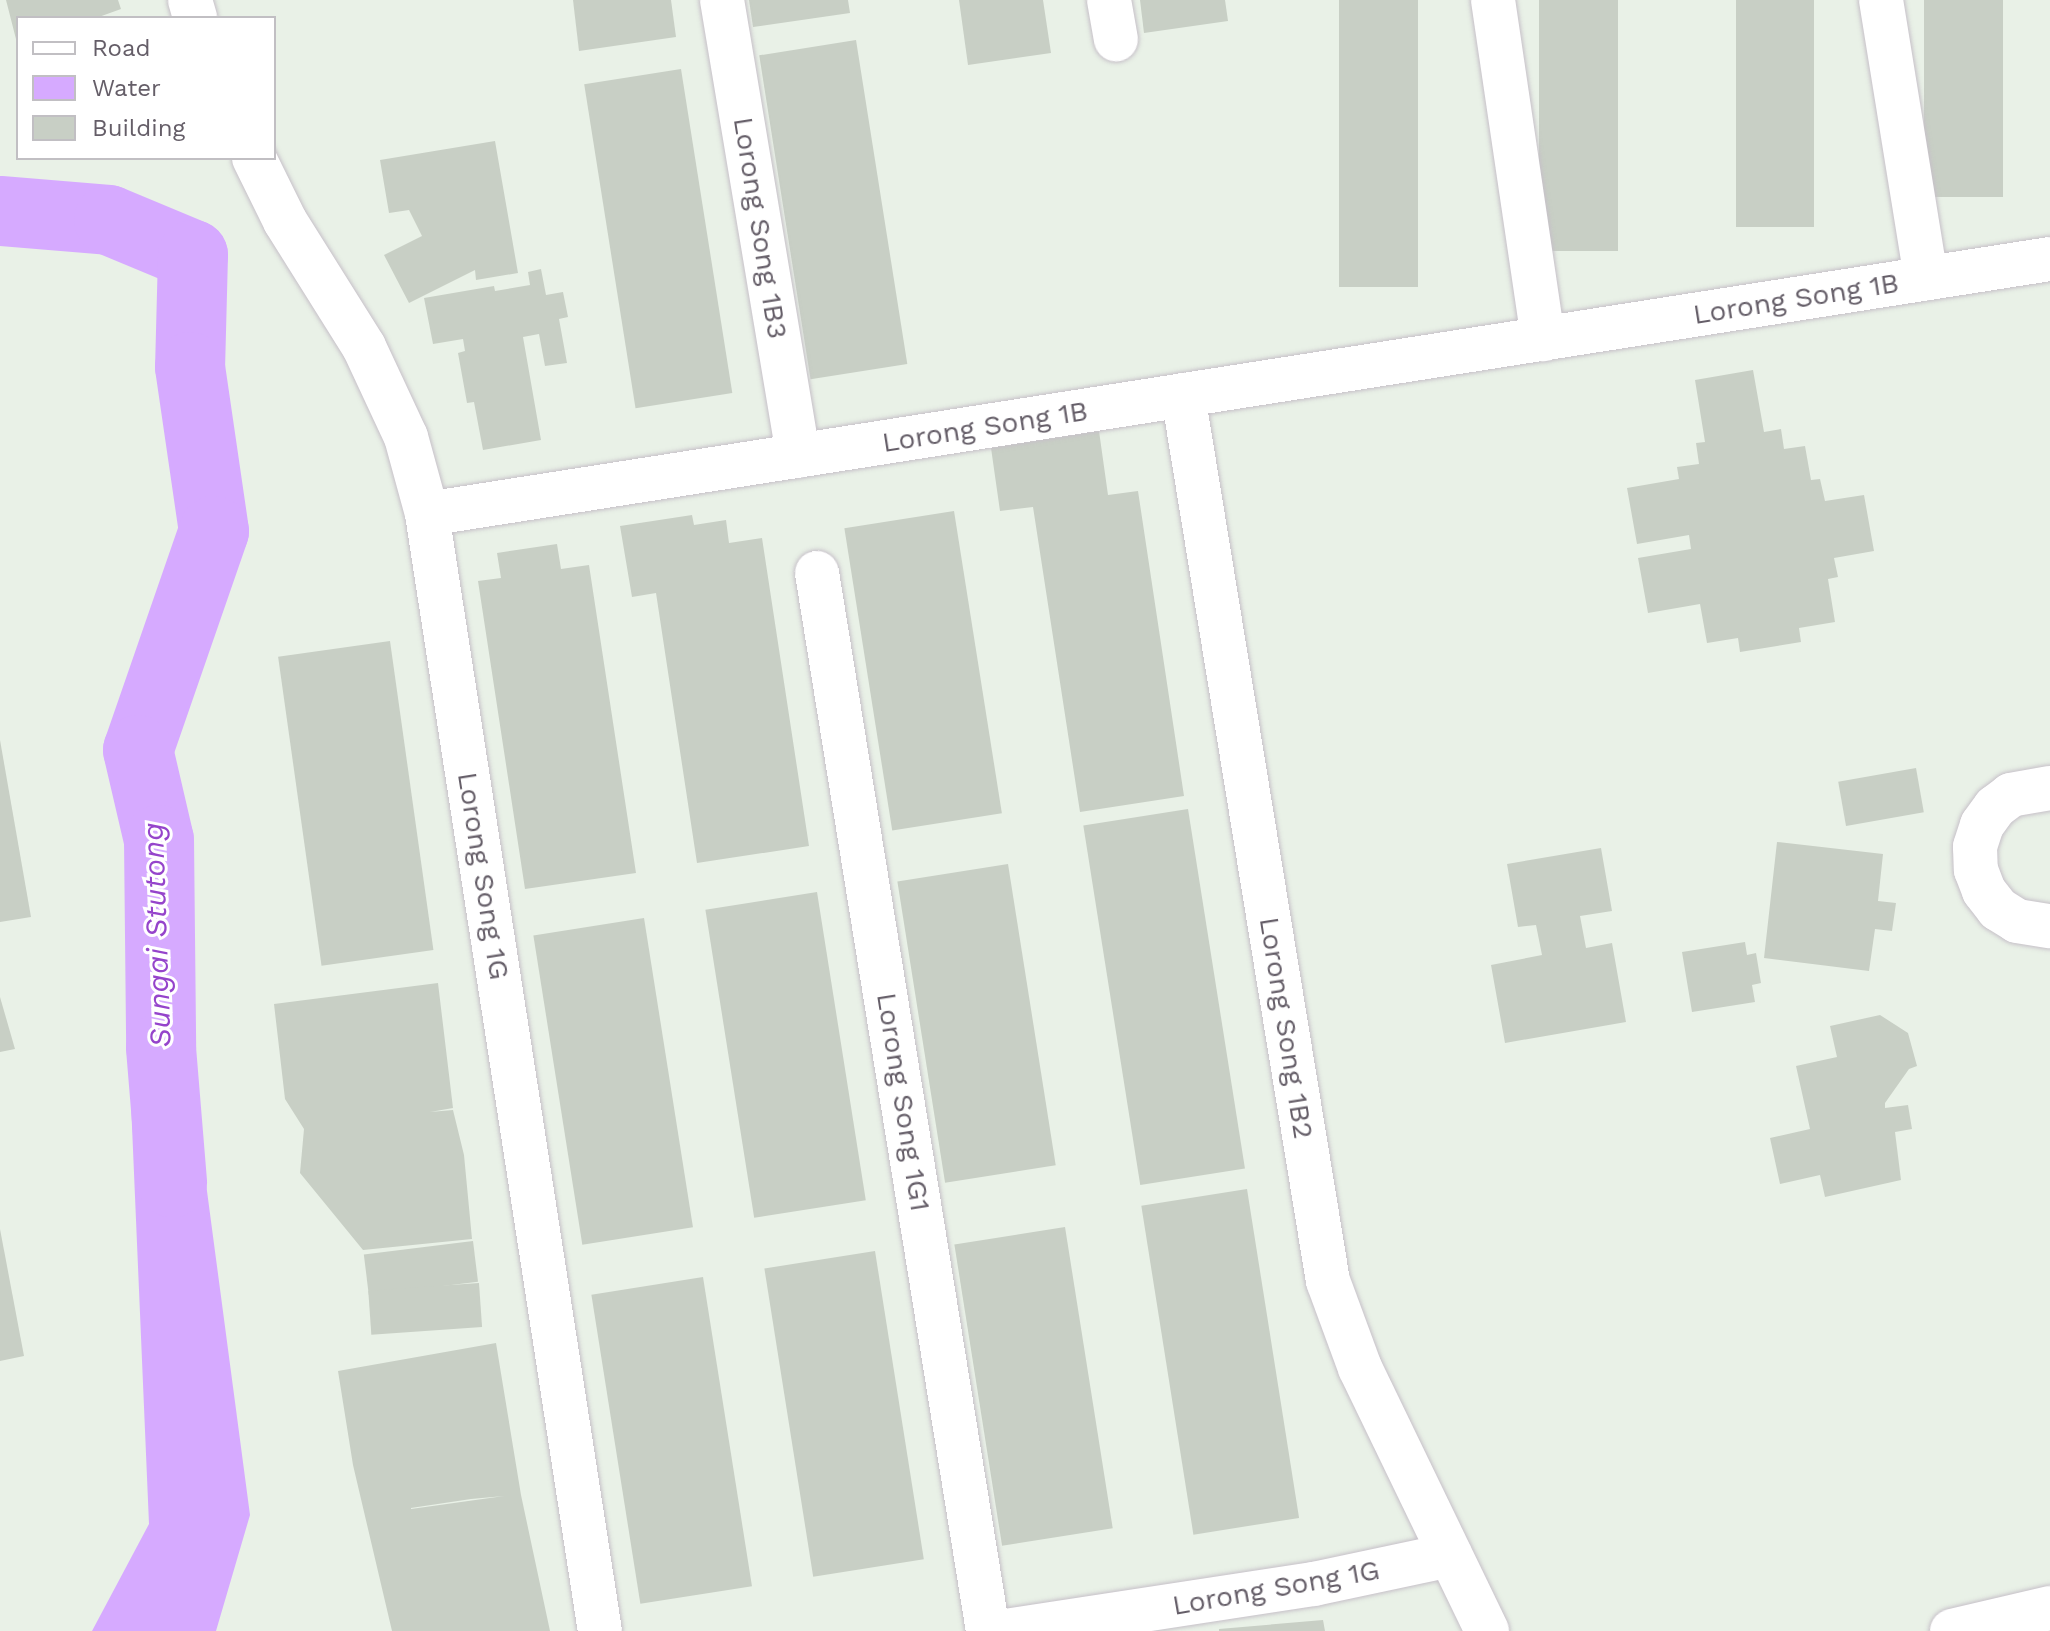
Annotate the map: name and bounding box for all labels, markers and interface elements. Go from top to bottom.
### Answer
legend [16,16,276,160]
text: Road [92,34,151,62]
text: Water [92,74,161,102]
text: Building [92,114,185,142]
street label: Lorong Song 1B3 [726,114,794,342]
street label: Lorong Song 1B [1690,266,1902,332]
street label: Lorong Song 1B [879,394,1091,460]
street label: Lorong Song 1G [450,769,516,983]
water label: Sungai Stutong [135,822,179,1048]
street label: Lorong Song 1B2 [1252,914,1320,1142]
street label: Lorong Song 1G1 [869,990,937,1214]
street label: Lorong Song 1G [1169,1553,1383,1623]

